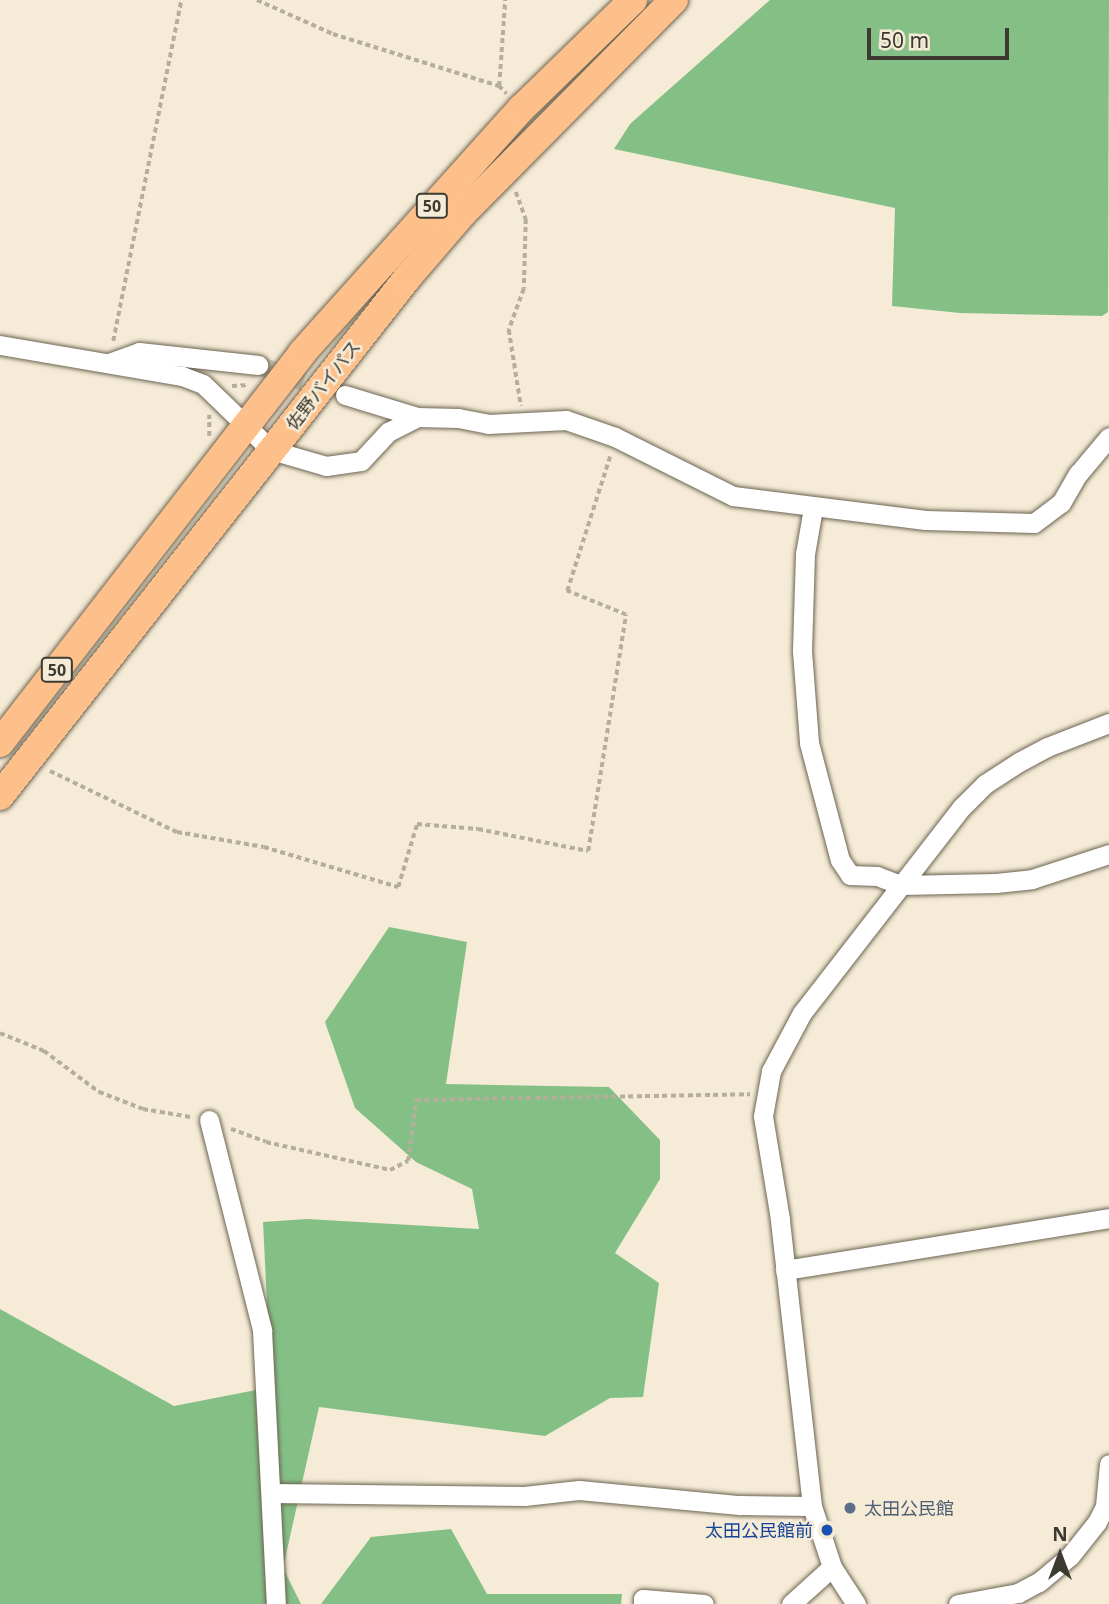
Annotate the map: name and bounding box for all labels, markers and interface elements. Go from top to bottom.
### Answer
scale bar [871,14,1013,58]
text: 50 m [880,26,929,54]
road number: 50 [414,194,450,218]
street label: 佐野バイパス [281,336,365,434]
road number: 50 [40,657,74,682]
place label: 太田公民館 [864,1497,954,1519]
marker: 太田公民館 [842,1500,858,1516]
place label: 太田公民館前 [705,1519,813,1541]
north arrow [1025,1520,1095,1590]
text: N [1052,1521,1068,1547]
marker: 太田公民館前 [819,1522,835,1538]

